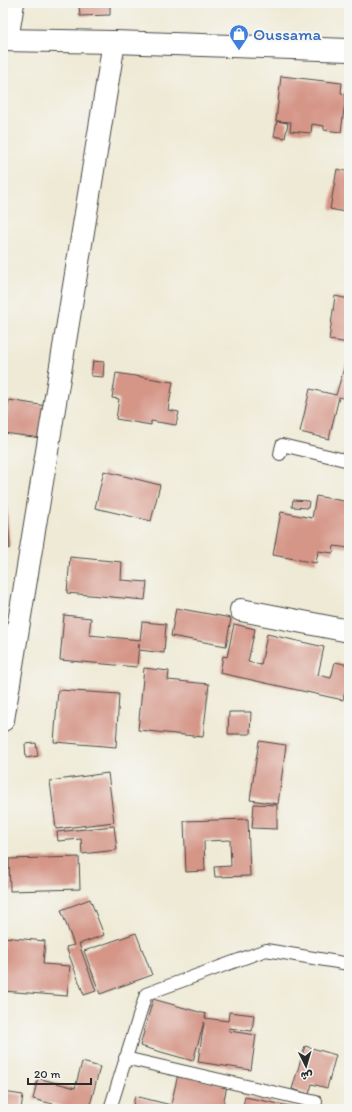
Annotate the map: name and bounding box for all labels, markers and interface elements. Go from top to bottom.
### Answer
shop icon: Oussama [228,23,250,51]
place label: Oussama [253,24,322,44]
north arrow [286,1046,326,1086]
scale bar [28,1060,91,1086]
text: 20 m [34,1067,61,1081]
text: ش [300,1068,313,1082]

